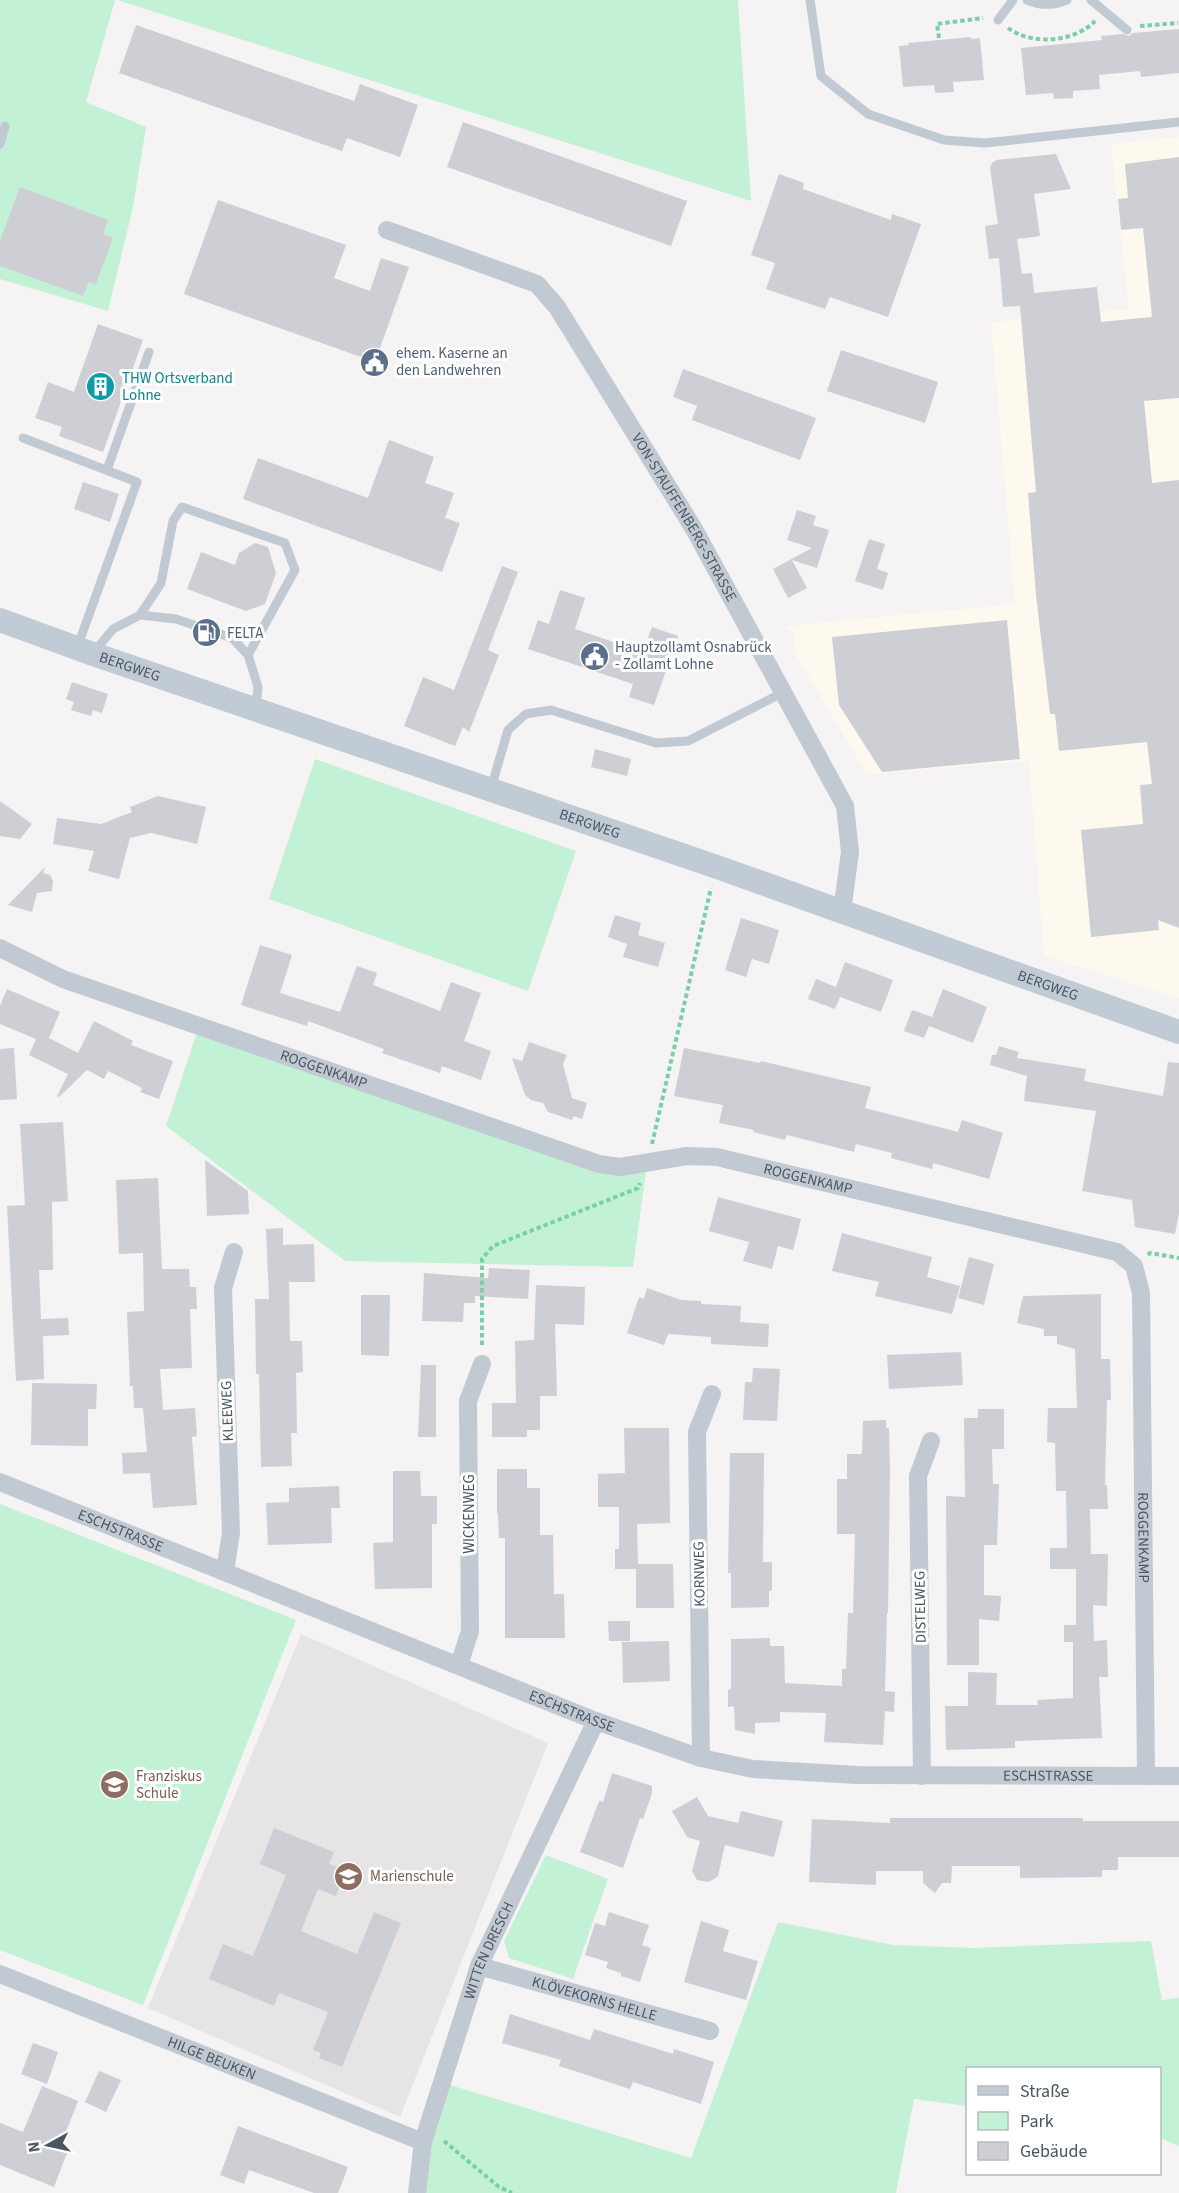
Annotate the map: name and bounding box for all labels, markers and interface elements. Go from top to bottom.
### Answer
place label: ehem. Kaserne an den Landwehren [396,343,508,381]
public building icon: ehem. Kaserne an den Landwehren [359,346,391,378]
place label: THW Ortsverband Lohne [122,368,233,406]
building icon: THW Ortsverband Lohne [85,371,117,403]
street label: VON-STAUFFENBERG-STRASSE [626,429,742,606]
fuel station icon: FELTA [190,617,222,649]
place label: FELTA [227,623,264,644]
place label: Hauptzollamt Osnabrück - Zollamt Lohne [615,637,772,675]
public building icon: Hauptzollamt Osnabrück - Zollamt Lohne [578,640,610,672]
street label: BERGWEG [96,647,163,687]
street label: BERGWEG [556,804,623,844]
street label: BERGWEG [1015,965,1081,1006]
street label: ROGGENKAMP [277,1045,370,1094]
street label: ROGGENKAMP [761,1158,855,1200]
street label: KLEEWEG [216,1380,239,1442]
street label: WICKENWEG [459,1474,480,1554]
street label: ROGGENKAMP [1132,1492,1154,1583]
street label: ESCHSTRASSE [75,1504,166,1557]
street label: KORNWEG [688,1541,711,1607]
street label: DISTELWEG [909,1571,932,1643]
street label: ESCHSTRASSE [526,1685,617,1738]
street label: ESCHSTRASSE [1003,1765,1094,1787]
place label: Franziskus Schule [136,1766,202,1804]
school or university icon: Franziskus Schule [99,1769,131,1801]
school or university icon: Marienschule [333,1860,365,1892]
place label: Marienschule [370,1866,454,1887]
street label: WITTEN DRESCH [459,1898,519,2002]
street label: KLÖVEKORNS HELLE [529,1971,659,2027]
street label: HILGE BEUKEN [164,2032,259,2086]
legend [966,2067,1161,2175]
text: Straße [1020,2079,1070,2104]
text: Park [1020,2109,1054,2134]
north arrow [18,2115,78,2175]
text: Gebäude [1020,2139,1088,2164]
text: N [23,2140,46,2154]

